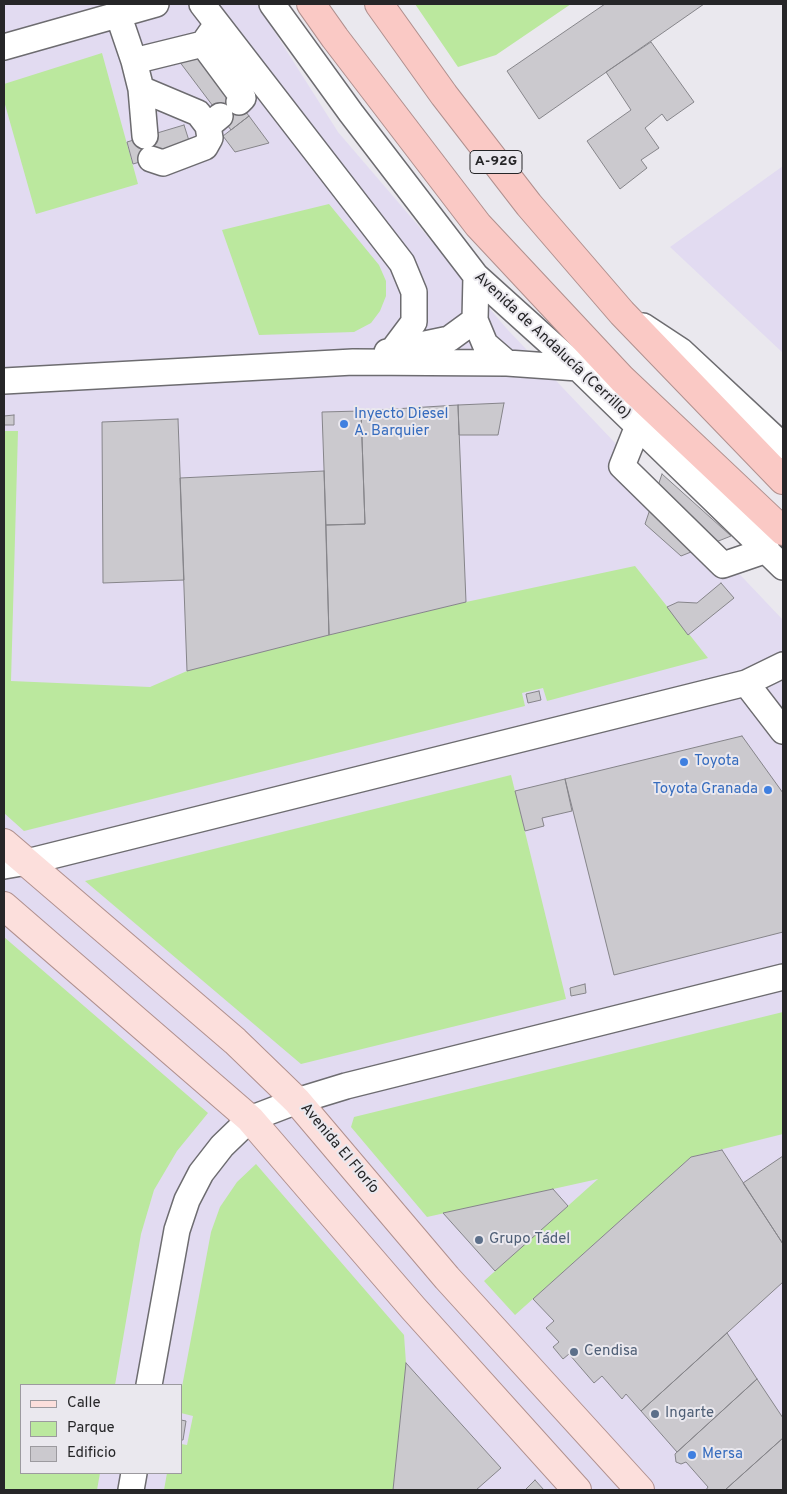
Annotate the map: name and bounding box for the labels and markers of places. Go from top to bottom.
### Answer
place label: Inyecto Diesel A. Barquier [354,406,448,441]
marker: Inyecto Diesel A. Barquier [338,418,350,430]
place label: Toyota [694,753,739,771]
marker: Toyota [678,756,690,768]
place label: Toyota Granada [652,781,758,799]
marker: Toyota Granada [762,784,774,796]
place label: Grupo Tádel [489,1231,570,1249]
marker: Grupo Tádel [473,1234,485,1246]
place label: Cendisa [584,1343,638,1361]
marker: Cendisa [568,1346,580,1358]
place label: Ingarte [665,1405,714,1423]
marker: Ingarte [649,1408,661,1420]
place label: Mersa [702,1446,743,1464]
marker: Mersa [686,1449,698,1461]

